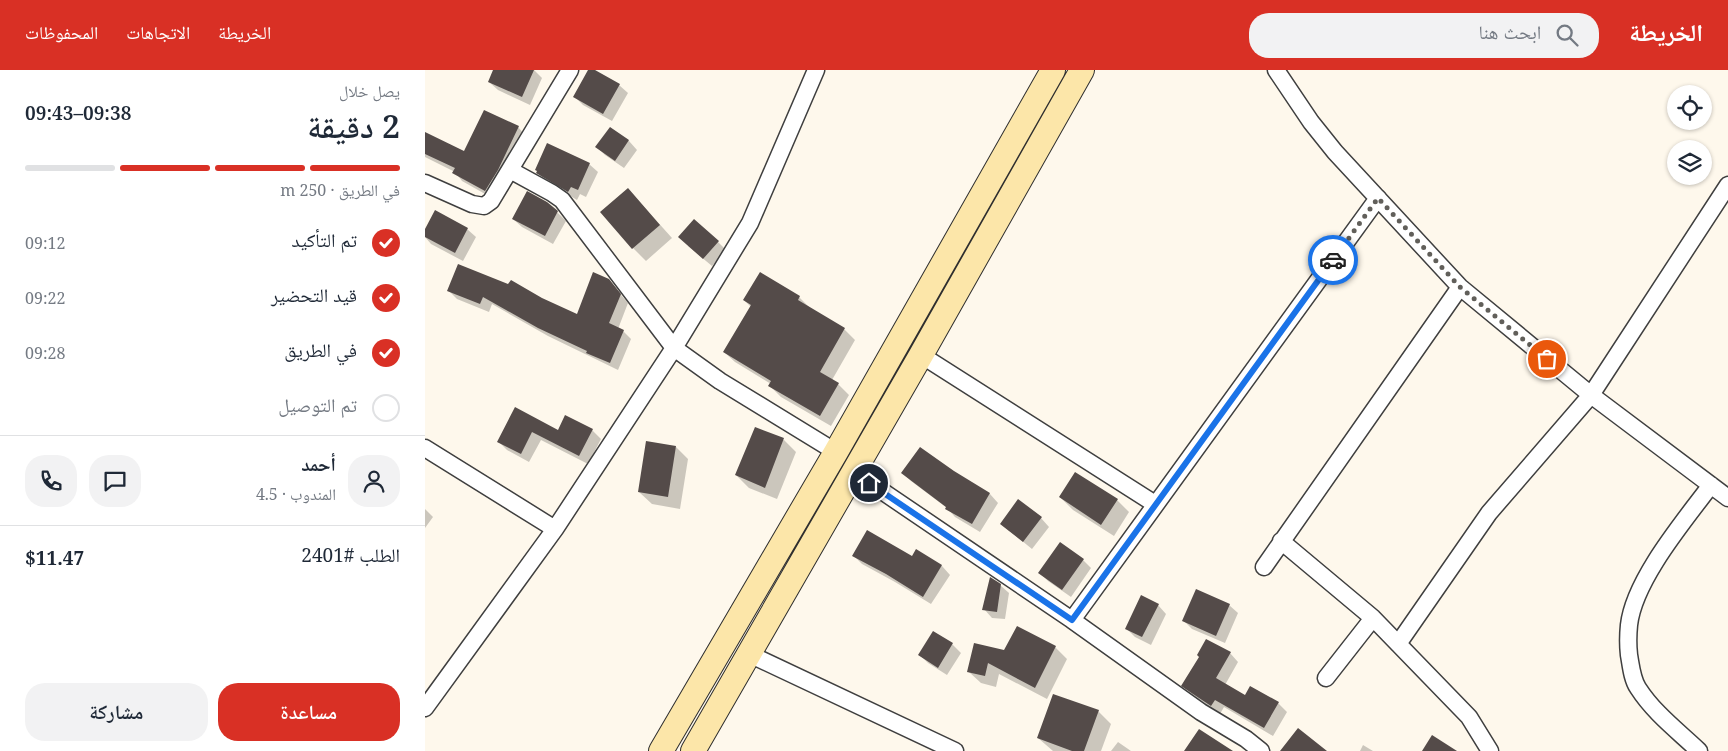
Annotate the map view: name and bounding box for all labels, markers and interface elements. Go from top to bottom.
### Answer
search box [1249,13,1599,58]
text: الخريطة [1629,15,1703,48]
text: ابحث هنا [1478,19,1541,45]
text: المحفوظات [25,20,98,44]
text: الاتجاهات [126,20,190,44]
text: الخريطة [218,20,271,44]
icon: search [1553,21,1581,49]
text: يصل خلال [339,80,400,102]
map controls [1667,85,1712,185]
button: locate [1667,85,1712,130]
text: 09:38–09:43 [25,100,131,126]
text: 2 دقيقة [307,104,400,147]
button: layers [1667,140,1712,185]
text: في الطريق · 250 m [280,179,400,201]
text: تم التأكيد [292,227,357,253]
icon: check [372,229,400,257]
text: 09:12 [25,232,65,254]
courier [1308,235,1358,285]
icon: car [1319,246,1347,274]
text: قيد التحضير [271,282,357,308]
icon: check [372,284,400,312]
text: 09:22 [25,287,65,309]
text: في الطريق [284,337,357,363]
pin [1526,338,1568,380]
icon: check [372,339,400,367]
text: 09:28 [25,342,65,364]
icon: bag [1533,345,1561,373]
text: تم التوصيل [278,392,357,418]
text: أحمد [301,451,336,477]
button: phone [25,455,77,507]
button: chat [89,455,141,507]
button: person [348,455,400,507]
pin [848,462,890,504]
icon: home [855,469,883,497]
text: المندوب · 4.5 [256,483,336,505]
text: الطلب #2401 [301,542,400,568]
text: $11.47 [25,545,84,571]
button: مشاركة [25,683,208,741]
button: مساعدة [218,683,400,741]

